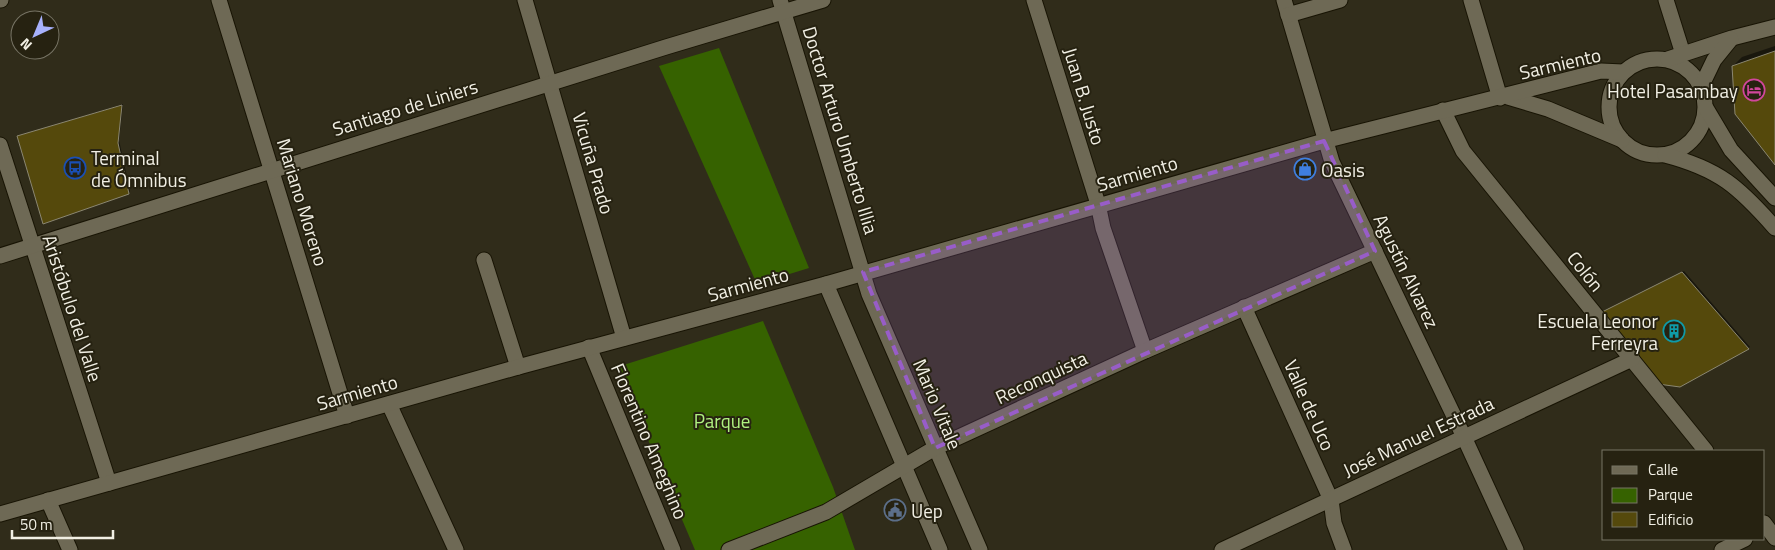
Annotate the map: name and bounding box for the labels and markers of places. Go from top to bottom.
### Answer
place label: Hotel Pasambay [1607,76,1738,105]
hotel icon: Hotel Pasambay [1742,78,1766,102]
place label: Terminal de Ómnibus [91,143,187,194]
place label: Oasis [1321,155,1365,184]
bus stop icon: Terminal de Ómnibus [63,156,87,180]
shop icon: Oasis [1293,157,1317,181]
place label: Escuela Leonor Ferreyra [1537,306,1658,357]
building icon: Escuela Leonor Ferreyra [1662,319,1686,343]
place label: Uep [911,496,943,525]
public building icon: Uep [883,498,907,522]

